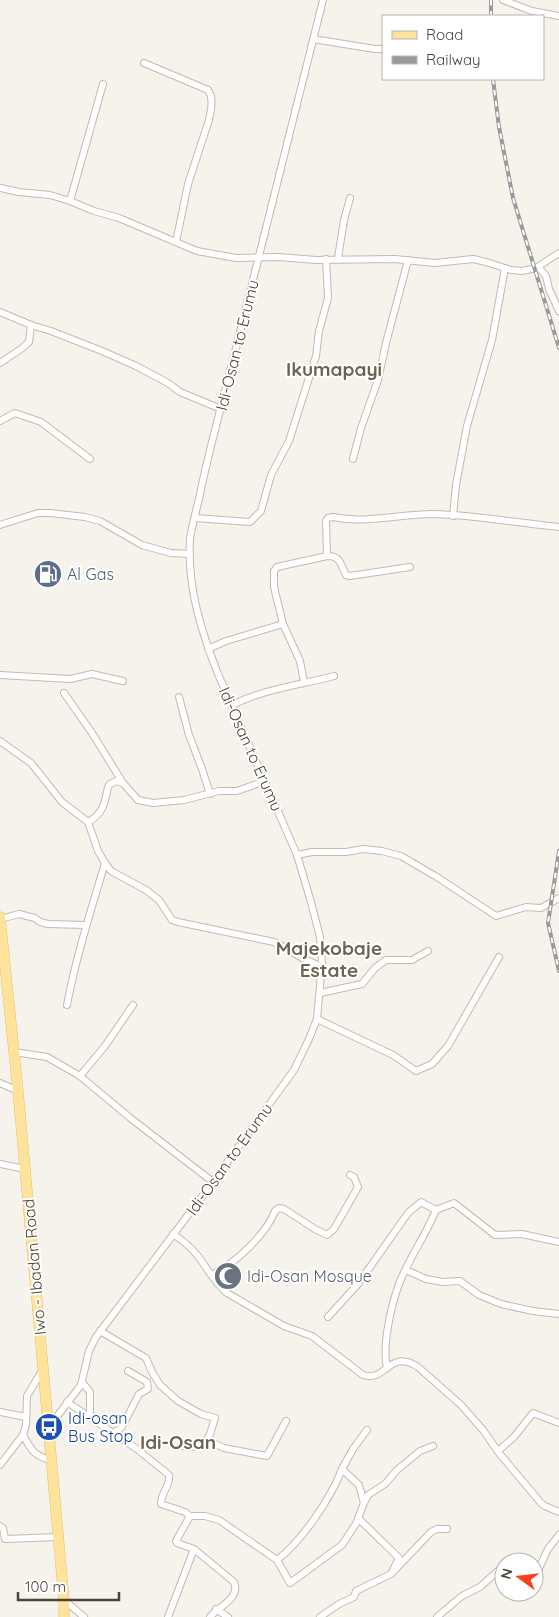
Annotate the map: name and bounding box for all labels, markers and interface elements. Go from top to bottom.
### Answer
legend [382,15,544,80]
text: Road [426,25,463,44]
text: Railway [426,50,481,69]
street label: Idi-Osan to Erumu [211,278,263,412]
district label: Ikumapayi [286,357,382,381]
fuel station icon: Al Gas [33,559,63,589]
place label: Al Gas [67,564,114,584]
street label: Idi-Osan to Erumu [215,684,287,814]
district label: Majekobaje Estate [276,936,382,982]
street label: Idi-Osan to Erumu [182,1099,276,1219]
street label: Iwo - Ibadan Road [18,1198,50,1336]
mosque icon: Idi-Osan Mosque [213,1261,243,1291]
place label: Idi-Osan Mosque [247,1266,372,1286]
place label: Idi-osan Bus Stop [68,1408,133,1446]
bus stop icon: Idi-osan Bus Stop [34,1412,64,1442]
district label: Idi-Osan [140,1430,216,1454]
north arrow [494,1552,544,1602]
text: N [496,1566,516,1581]
scale bar [18,1570,119,1602]
text: 100 m [25,1577,66,1596]

